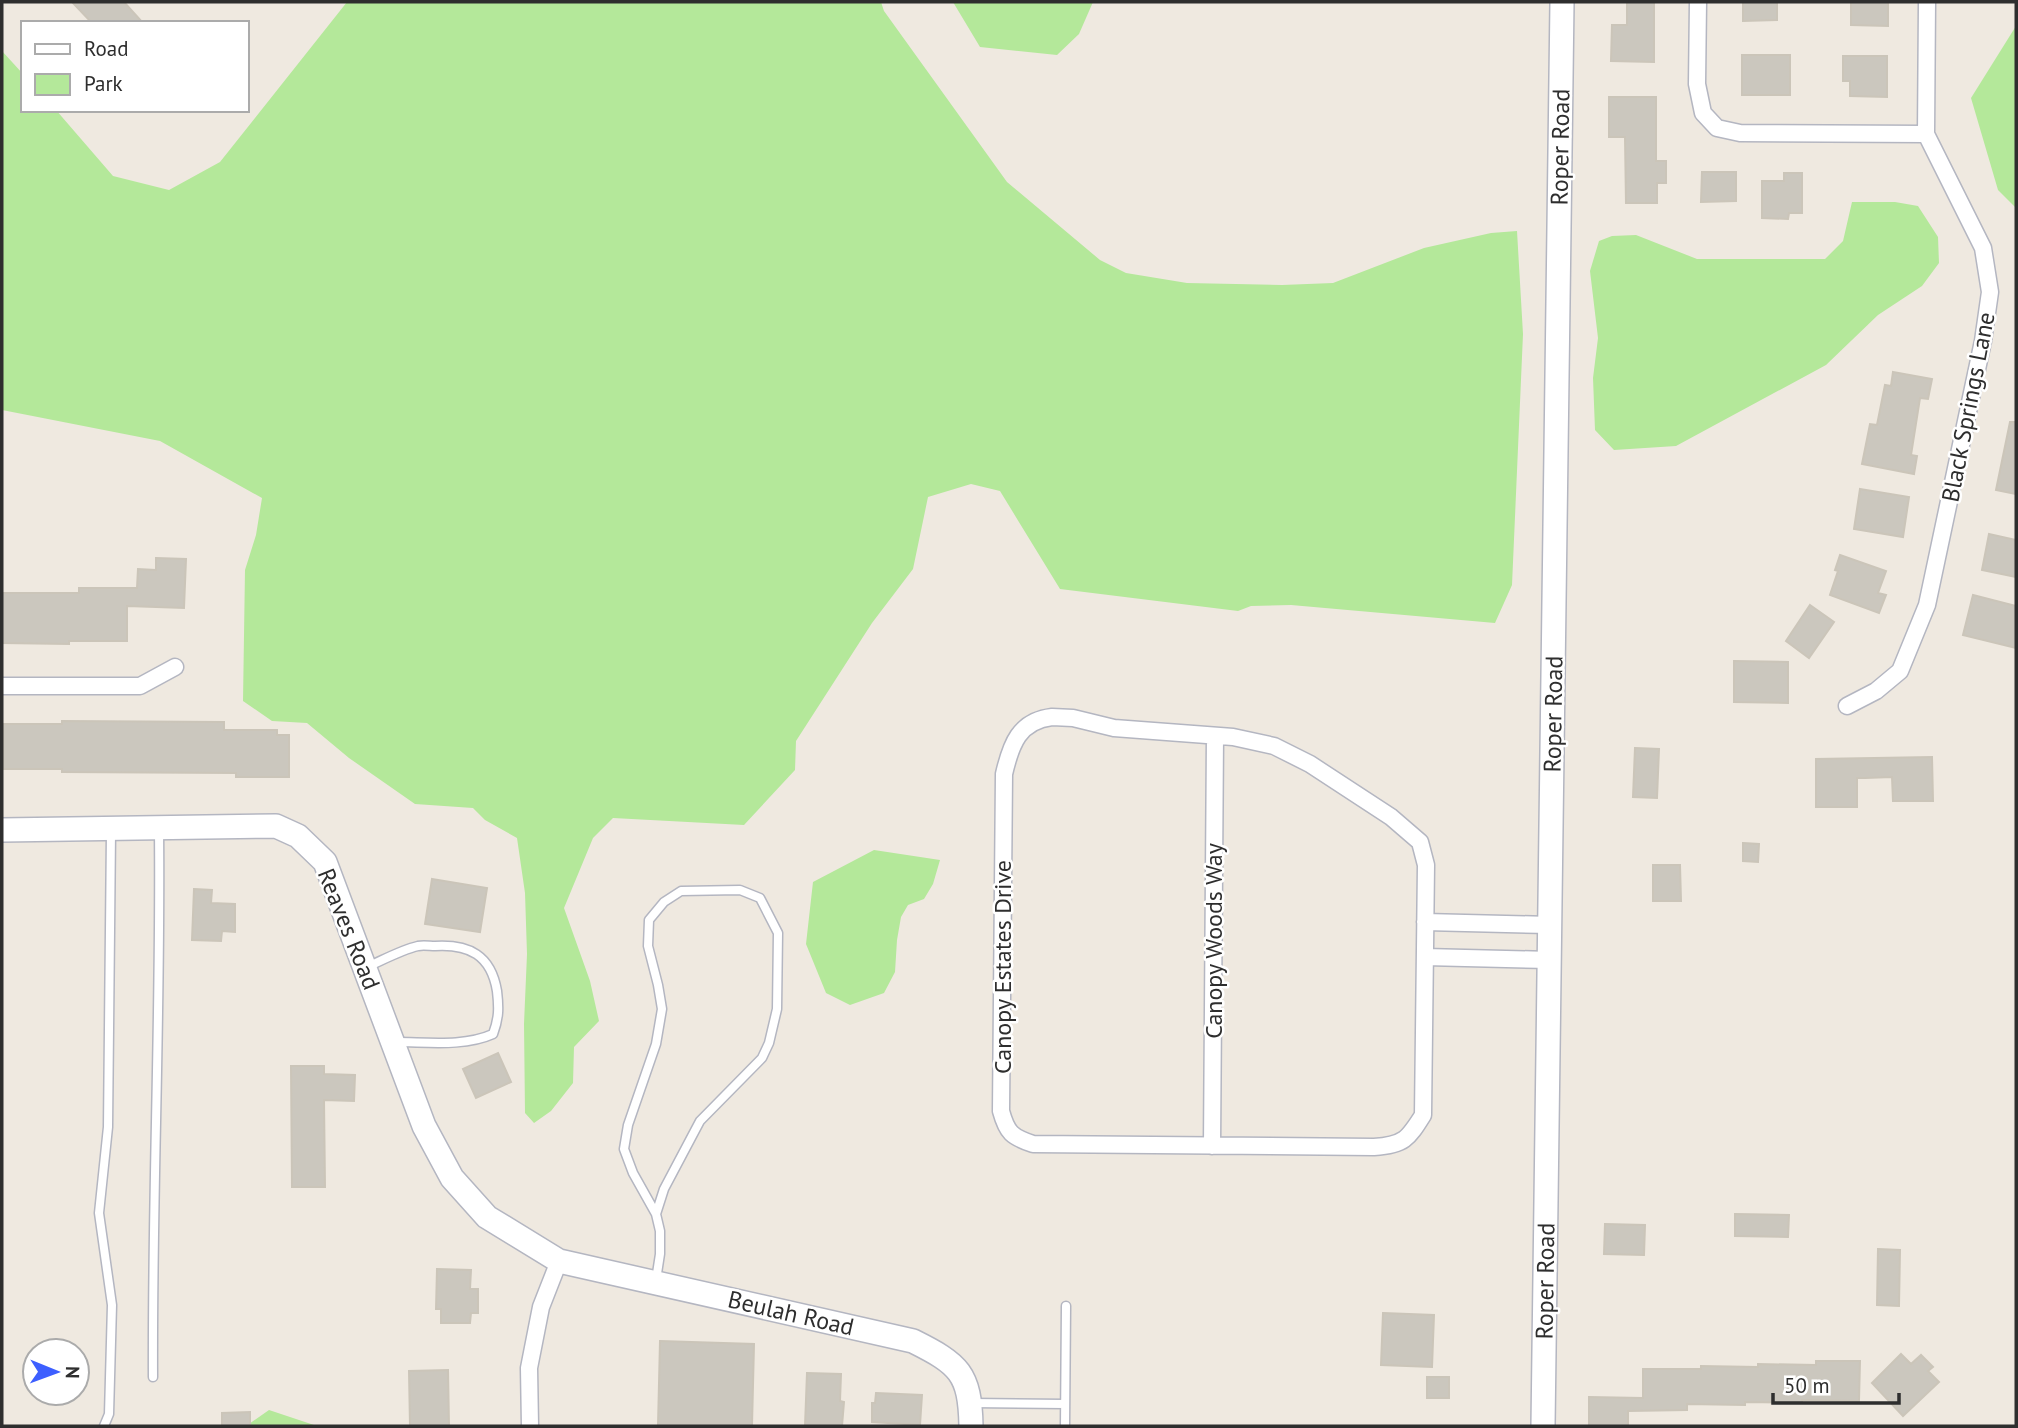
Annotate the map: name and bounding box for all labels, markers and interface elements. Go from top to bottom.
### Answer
legend [21,21,248,112]
text: Road [84,35,128,62]
text: Park [84,70,123,97]
street label: Roper Road [1543,88,1577,206]
street label: Black Springs Lane [1934,309,2002,505]
street label: Roper Road [1536,655,1570,773]
street label: Canopy Woods Way [1198,843,1229,1039]
street label: Canopy Estates Drive [987,860,1018,1074]
street label: Reaves Road [311,864,387,994]
street label: Roper Road [1528,1222,1562,1340]
street label: Beulah Road [725,1283,857,1343]
north arrow [21,1337,91,1407]
scale bar [1773,1362,1899,1406]
text: N [61,1366,85,1379]
text: 50 m [1784,1372,1830,1399]

